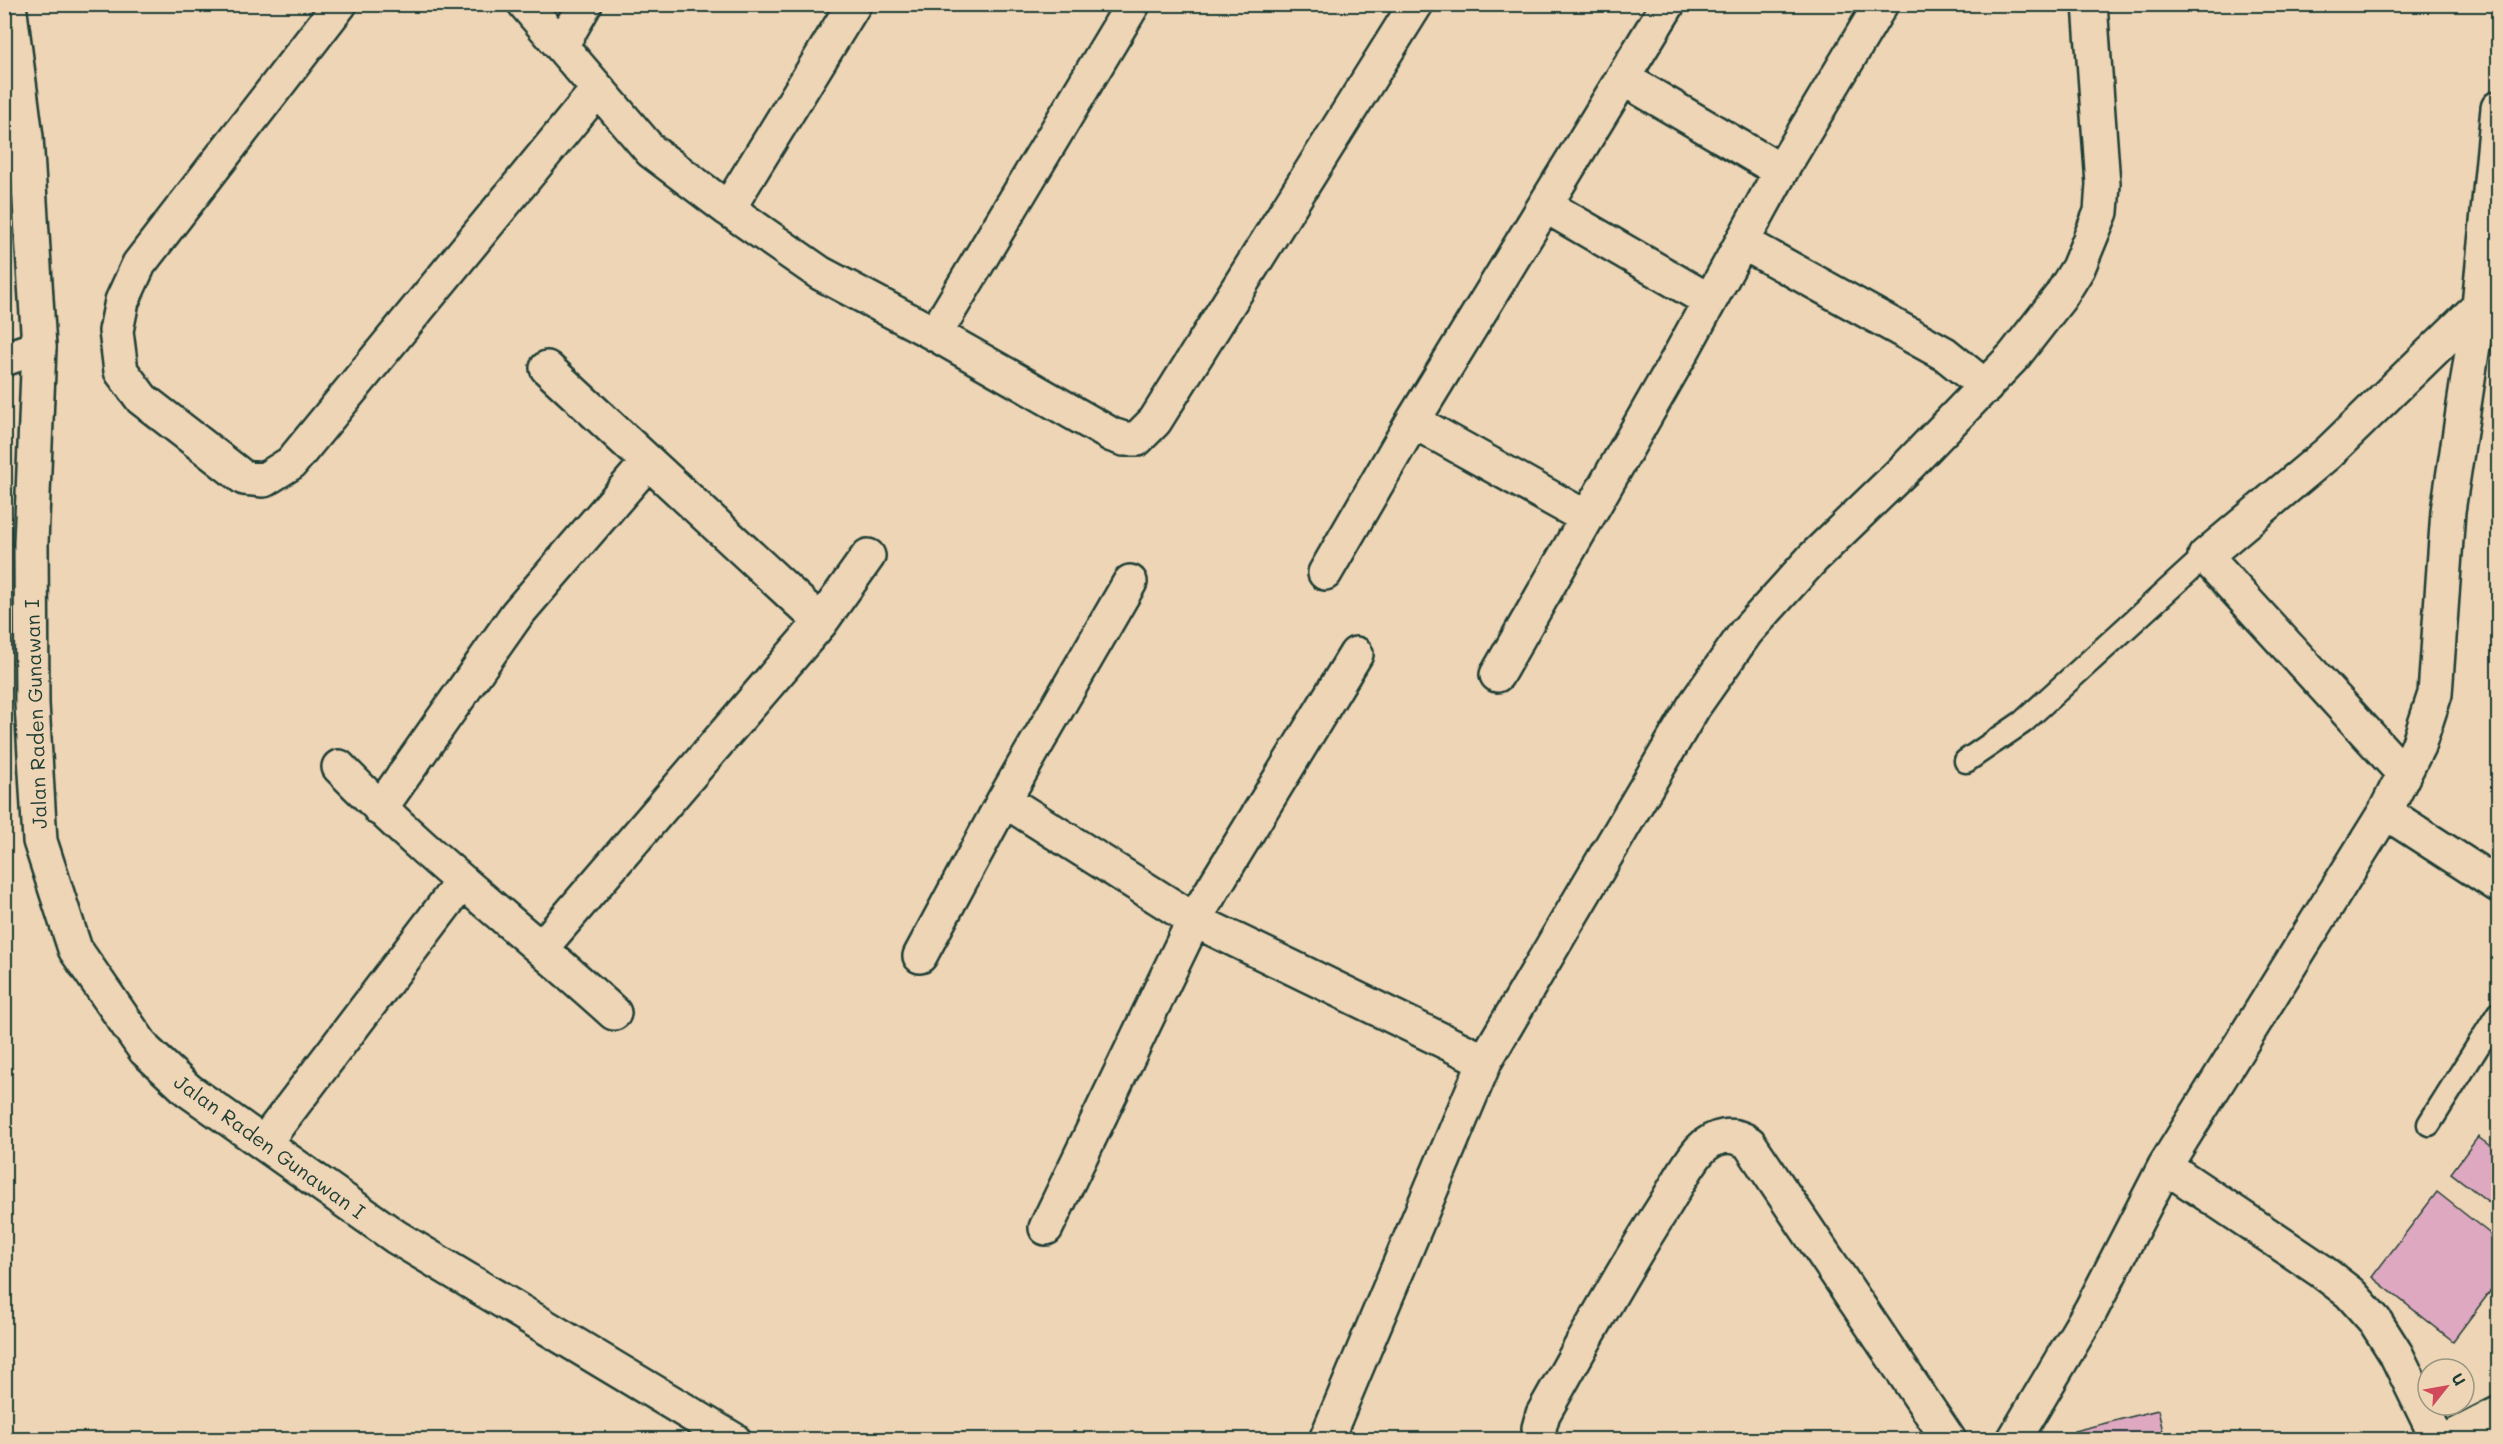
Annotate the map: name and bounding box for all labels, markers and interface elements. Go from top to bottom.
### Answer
street label: Jalan Raden Gunawan I [18,599,52,829]
street label: Jalan Raden Gunawan I [169,1068,371,1224]
north arrow [2416,1357,2476,1417]
text: U [2447,1369,2471,1389]

